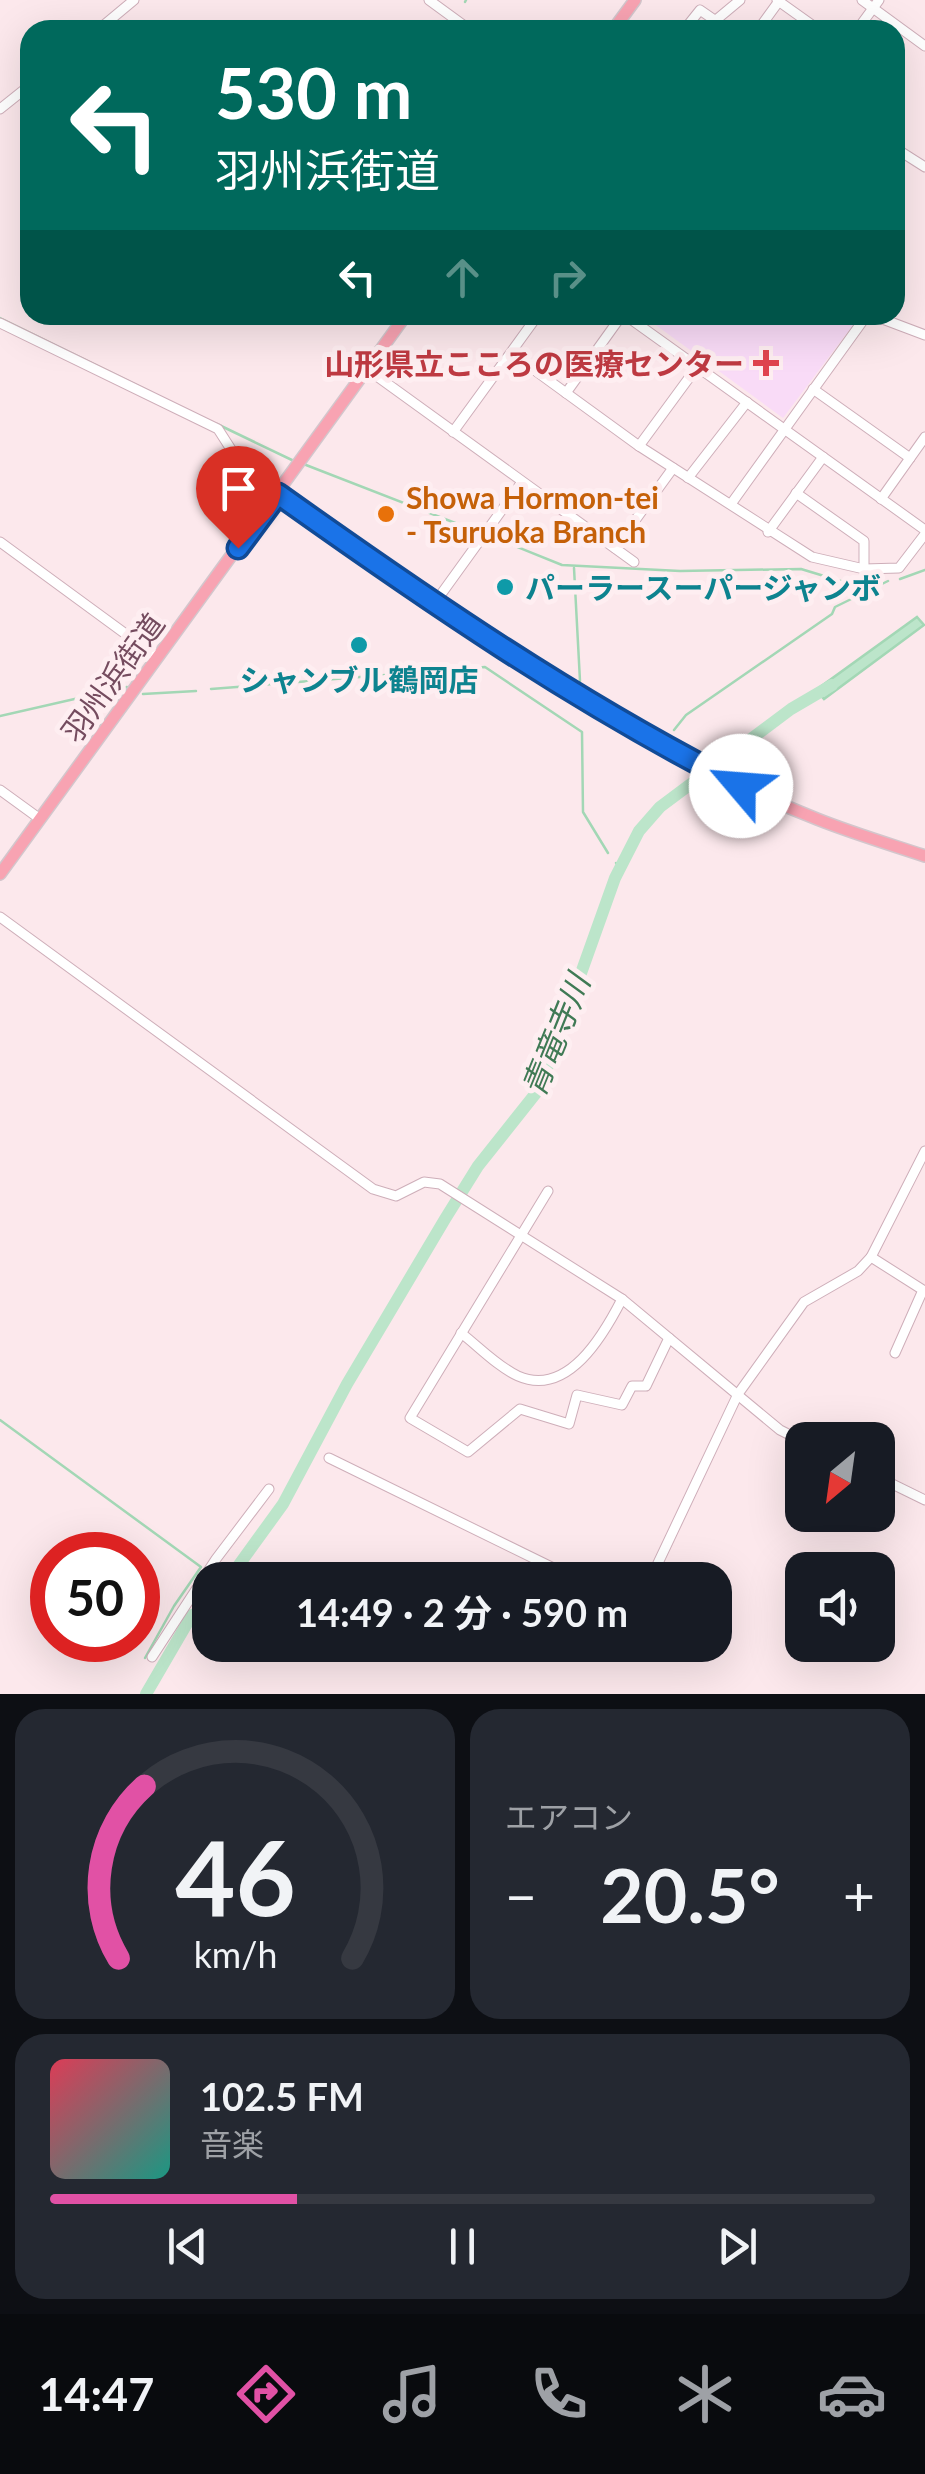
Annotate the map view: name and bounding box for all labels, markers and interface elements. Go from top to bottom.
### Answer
text: 530 m [215,50,412,134]
icon: left [50,60,180,190]
text: 羽州浜街道 [215,143,440,197]
icon: left [330,250,385,305]
icon: ahead [435,250,490,305]
icon: right [540,250,595,305]
place label: 山形県立こころの医療センター [324,345,744,381]
marker: 山形県立こころの医療センター [753,350,779,376]
pin [196,446,281,549]
icon: arrive [211,461,266,516]
place label: Showa Hormon-tei - Tsuruoka Branch [406,479,659,549]
marker: Showa Hormon-tei - Tsuruoka Branch [375,503,397,525]
place label: パーラースーパージャンボ [525,569,881,605]
marker: パーラースーパージャンボ [494,576,516,598]
street label: 羽州浜街道 [53,606,171,748]
marker: シャンブル鶴岡店 [348,634,370,656]
place label: シャンブル鶴岡店 [239,661,479,697]
position arrow [689,734,793,838]
water label: 青竜寺川 [513,966,598,1102]
north arrow [785,1422,895,1532]
map controls [785,1422,895,1662]
speed limit sign: 50 [30,1532,160,1662]
button: sound [785,1552,895,1662]
text: 14:49 · 2 分 · 590 m [296,1589,628,1635]
text: エアコン [505,1797,633,1836]
text: 46 [175,1813,295,1938]
text: 20.5° [600,1849,780,1939]
text: − [505,1862,537,1928]
text: + [843,1862,875,1928]
text: km/h [193,1933,277,1976]
text: 102.5 FM [200,2073,364,2119]
text: 音楽 [200,2124,264,2163]
icon: previous [160,2219,215,2274]
icon: pause [435,2219,490,2274]
icon: next [710,2219,765,2274]
icon: directions [231,2359,301,2429]
icon: music [377,2359,447,2429]
icon: phone [524,2359,594,2429]
icon: climate [670,2359,740,2429]
icon: car [817,2359,887,2429]
text: 14:47 [38,2367,154,2421]

